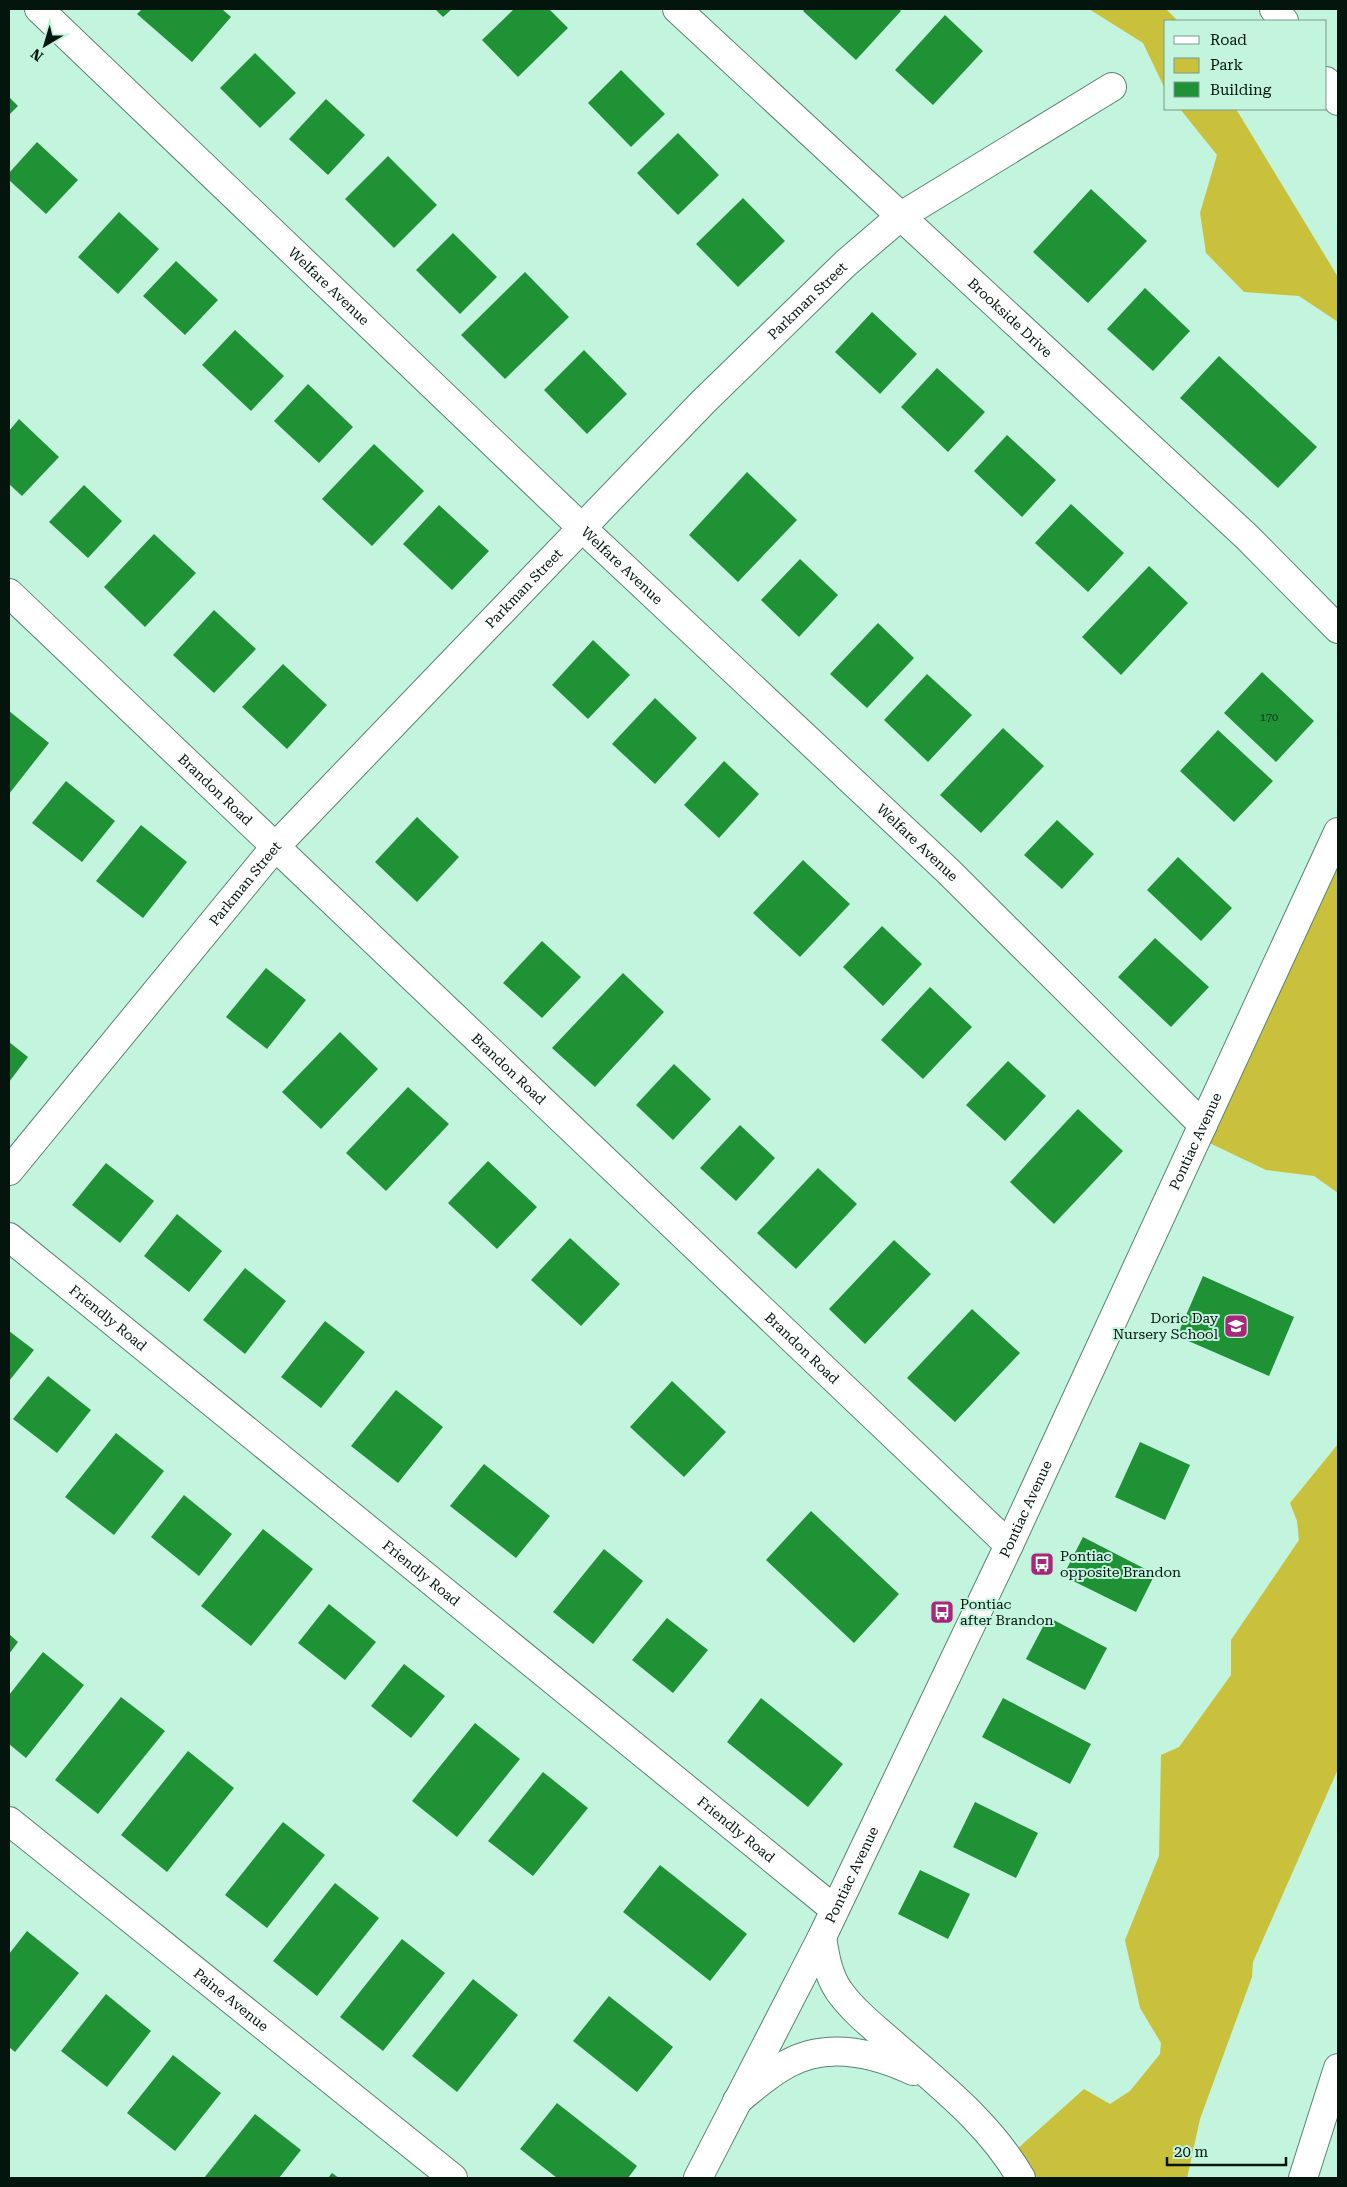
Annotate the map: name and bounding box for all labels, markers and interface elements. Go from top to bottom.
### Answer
north arrow [20,20,70,70]
legend [1164,20,1327,110]
text: Road [1210,31,1247,49]
text: N [28,45,46,65]
text: Park [1210,56,1244,74]
text: Building [1210,81,1272,99]
street label: Welfare Avenue [285,244,373,328]
street label: Parkman Street [764,259,850,343]
street label: Brookside Drive [965,275,1056,361]
street label: Welfare Avenue [578,524,666,608]
street label: Parkman Street [482,545,566,631]
house number: 170 [1260,711,1278,724]
street label: Brandon Road [175,751,256,828]
street label: Welfare Avenue [874,801,962,885]
street label: Parkman Street [206,838,284,929]
street label: Brandon Road [468,1030,549,1108]
street label: Pontiac Avenue [1166,1090,1225,1192]
street label: Friendly Road [66,1282,150,1354]
street label: Brandon Road [762,1309,842,1387]
place label: Doric Day Nursery School [1113,1310,1219,1342]
school or university icon: Doric Day Nursery School [1223,1313,1249,1339]
street label: Pontiac Avenue [996,1458,1055,1560]
street label: Friendly Road [380,1537,463,1609]
place label: Pontiac opposite Brandon [1060,1548,1181,1580]
bus stop icon: Pontiac opposite Brandon [1029,1551,1055,1577]
place label: Pontiac after Brandon [960,1596,1054,1628]
bus stop icon: Pontiac after Brandon [929,1599,955,1625]
street label: Friendly Road [694,1793,778,1866]
street label: Pontiac Avenue [822,1824,882,1926]
street label: Paine Avenue [191,1965,272,2035]
scale bar [1167,2134,1286,2166]
text: 20 m [1174,2143,1209,2161]

